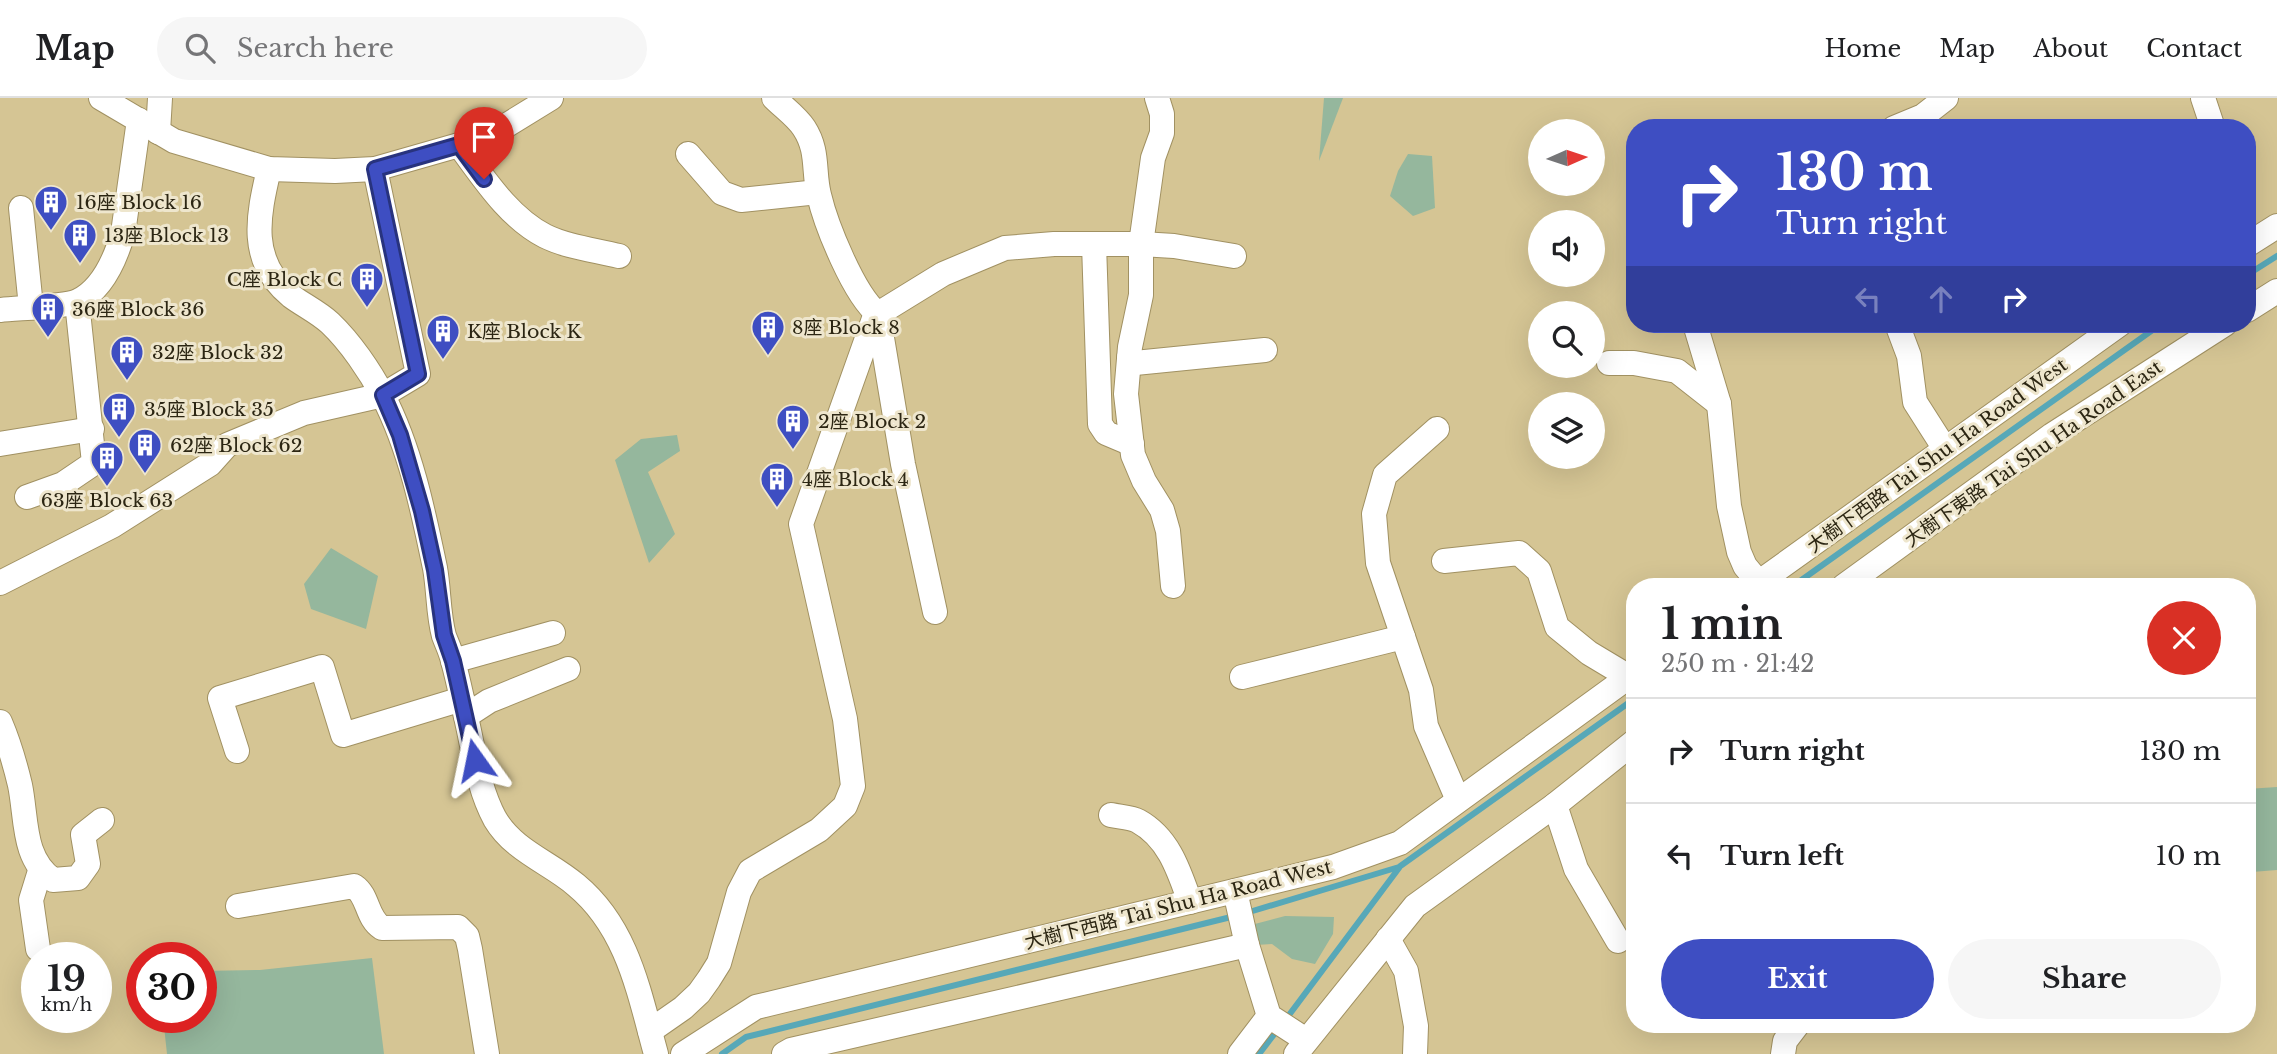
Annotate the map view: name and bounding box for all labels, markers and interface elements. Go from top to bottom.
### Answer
search box [157,17,647,80]
text: Map [35,28,115,69]
icon: search [181,29,219,67]
text: Search here [237,32,394,64]
text: Home [1825,34,1901,63]
text: Map [1939,34,1995,63]
text: About [2033,34,2108,63]
text: Contact [2146,34,2242,63]
pin [454,107,514,179]
icon: arrive [465,118,503,156]
north arrow [1528,119,1605,196]
map controls [1528,119,1605,469]
text: 130 m [1776,142,1933,203]
icon: right [1661,147,1752,238]
building icon: 16座 Block 16 [32,183,70,232]
place label: 16座 Block 16 [76,191,202,214]
text: Turn right [1776,203,1947,243]
button: sound [1528,210,1605,287]
building icon: 13座 Block 13 [61,216,99,265]
place label: 13座 Block 13 [104,224,229,247]
building icon: C座 Block C [348,260,386,309]
place label: C座 Block C [227,268,342,291]
icon: left [1849,280,1887,318]
icon: ahead [1922,280,1960,318]
icon: right [1995,280,2033,318]
building icon: 36座 Block 36 [29,290,67,339]
place label: 36座 Block 36 [72,298,205,321]
button: search [1528,301,1605,378]
building icon: 8座 Block 8 [749,308,787,357]
building icon: K座 Block K [424,312,462,361]
place label: 8座 Block 8 [792,316,900,339]
place label: K座 Block K [467,320,583,343]
building icon: 32座 Block 32 [108,333,146,382]
place label: 32座 Block 32 [152,341,284,364]
street label: 大樹下西路 Tai Shu Ha Road West [1803,353,2072,558]
street label: 大樹下東路 Tai Shu Ha Road East [1900,355,2167,552]
building icon: 35座 Block 35 [100,390,138,439]
button: layers [1528,392,1605,469]
place label: 35座 Block 35 [144,398,274,421]
building icon: 2座 Block 2 [774,402,812,451]
place label: 2座 Block 2 [818,410,926,433]
building icon: 62座 Block 62 [126,426,164,475]
place label: 62座 Block 62 [170,434,303,457]
building icon: 63座 Block 63 [88,439,126,488]
building icon: 4座 Block 4 [758,460,796,509]
place label: 4座 Block 4 [802,468,909,491]
place label: 63座 Block 63 [41,489,173,512]
text: 1 min [1661,598,1783,650]
button: close [2147,601,2221,675]
text: 250 m · 21:42 [1661,650,1814,678]
position arrow [438,723,512,797]
icon: right [1661,732,1699,770]
text: Turn right [1720,735,1865,767]
text: 130 m [2139,735,2221,767]
icon: left [1661,837,1699,875]
text: Turn left [1720,840,1844,872]
text: 10 m [2155,840,2221,872]
street label: 大樹下西路 Tai Shu Ha Road West [1022,855,1335,954]
button: Exit [1661,939,1934,1019]
button: Share [1948,939,2221,1019]
speed limit sign: 30 [126,942,217,1033]
text: 19 [47,957,86,1000]
text: km/h [41,994,92,1016]

